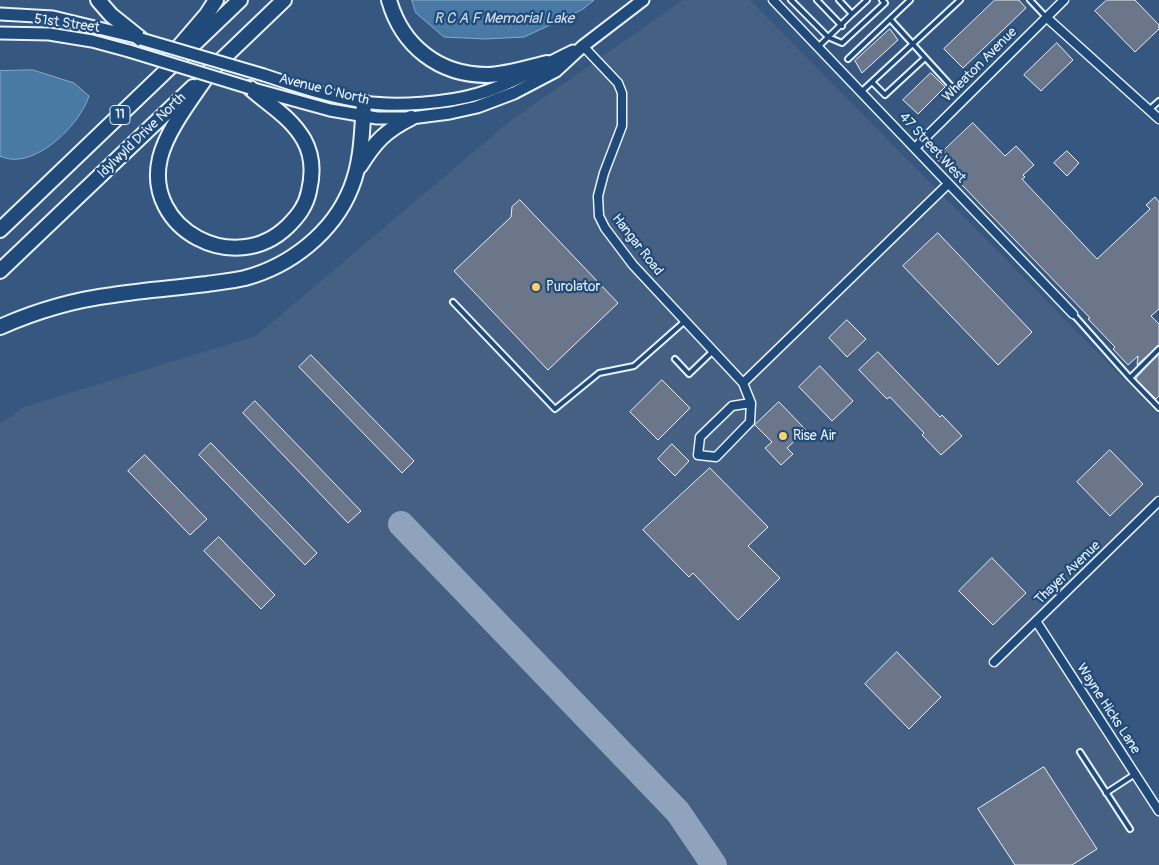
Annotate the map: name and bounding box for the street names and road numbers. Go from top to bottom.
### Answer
street label: 51st Street [33,11,101,37]
street label: Wheaton Avenue [939,24,1021,106]
street label: Avenue C North [277,71,371,109]
street label: Idylwyld Drive North [94,90,190,182]
road number: 11 [110,106,130,124]
street label: 47 Street West [895,109,969,187]
street label: Hangar Road [608,211,666,279]
street label: Thayer Avenue [1032,538,1104,608]
street label: Wayne Hicks Lane [1072,661,1144,757]

